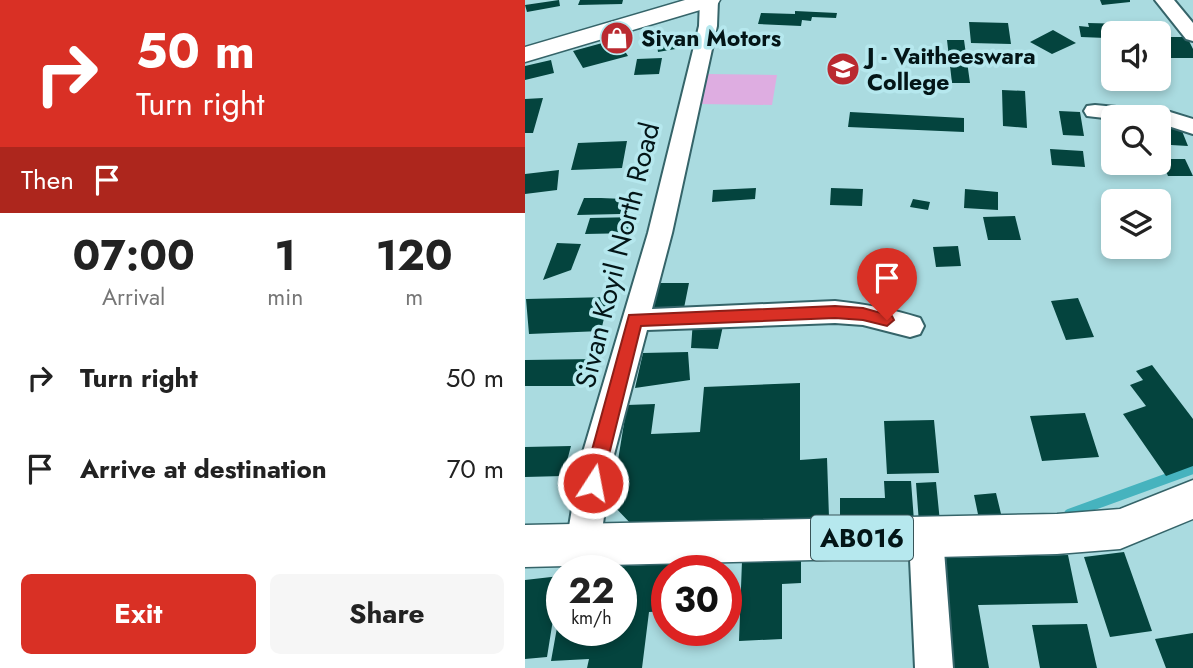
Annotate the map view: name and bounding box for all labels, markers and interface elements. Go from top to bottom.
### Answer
text: 50 m [136,16,255,86]
shop icon: Sivan Motors [598,19,636,57]
place label: Sivan Motors [641,21,781,55]
map controls [1101,21,1171,259]
button: sound [1101,21,1171,91]
icon: right [21,28,112,119]
place label: J - Vaitheeswara College [863,39,1036,99]
school or university icon: J - Vaitheeswara College [824,50,862,88]
text: Turn right [136,81,265,127]
button: search [1101,105,1171,175]
street label: Sivan Koyil North Road [565,118,670,392]
text: Then [21,161,74,199]
icon: arrive [88,161,126,199]
button: layers [1101,189,1171,259]
text: 07:00 [73,225,195,286]
text: 1 [275,225,296,286]
text: 120 [376,225,453,286]
pin [857,248,917,320]
icon: arrive [868,259,906,297]
text: Arrival [102,280,165,314]
text: min [267,280,303,314]
text: m [405,280,423,314]
icon: right [21,359,59,397]
text: Turn right [80,359,198,397]
text: 50 m [446,359,504,397]
position arrow [556,446,630,520]
icon: arrive [21,450,59,488]
text: Arrive at destination [80,450,327,488]
text: 70 m [447,450,504,488]
road number: AB016 [811,516,913,560]
speed limit sign: 30 [651,555,742,646]
text: 22 [569,566,614,616]
button: Exit [21,574,256,654]
button: Share [270,574,504,654]
text: km/h [571,605,612,631]

